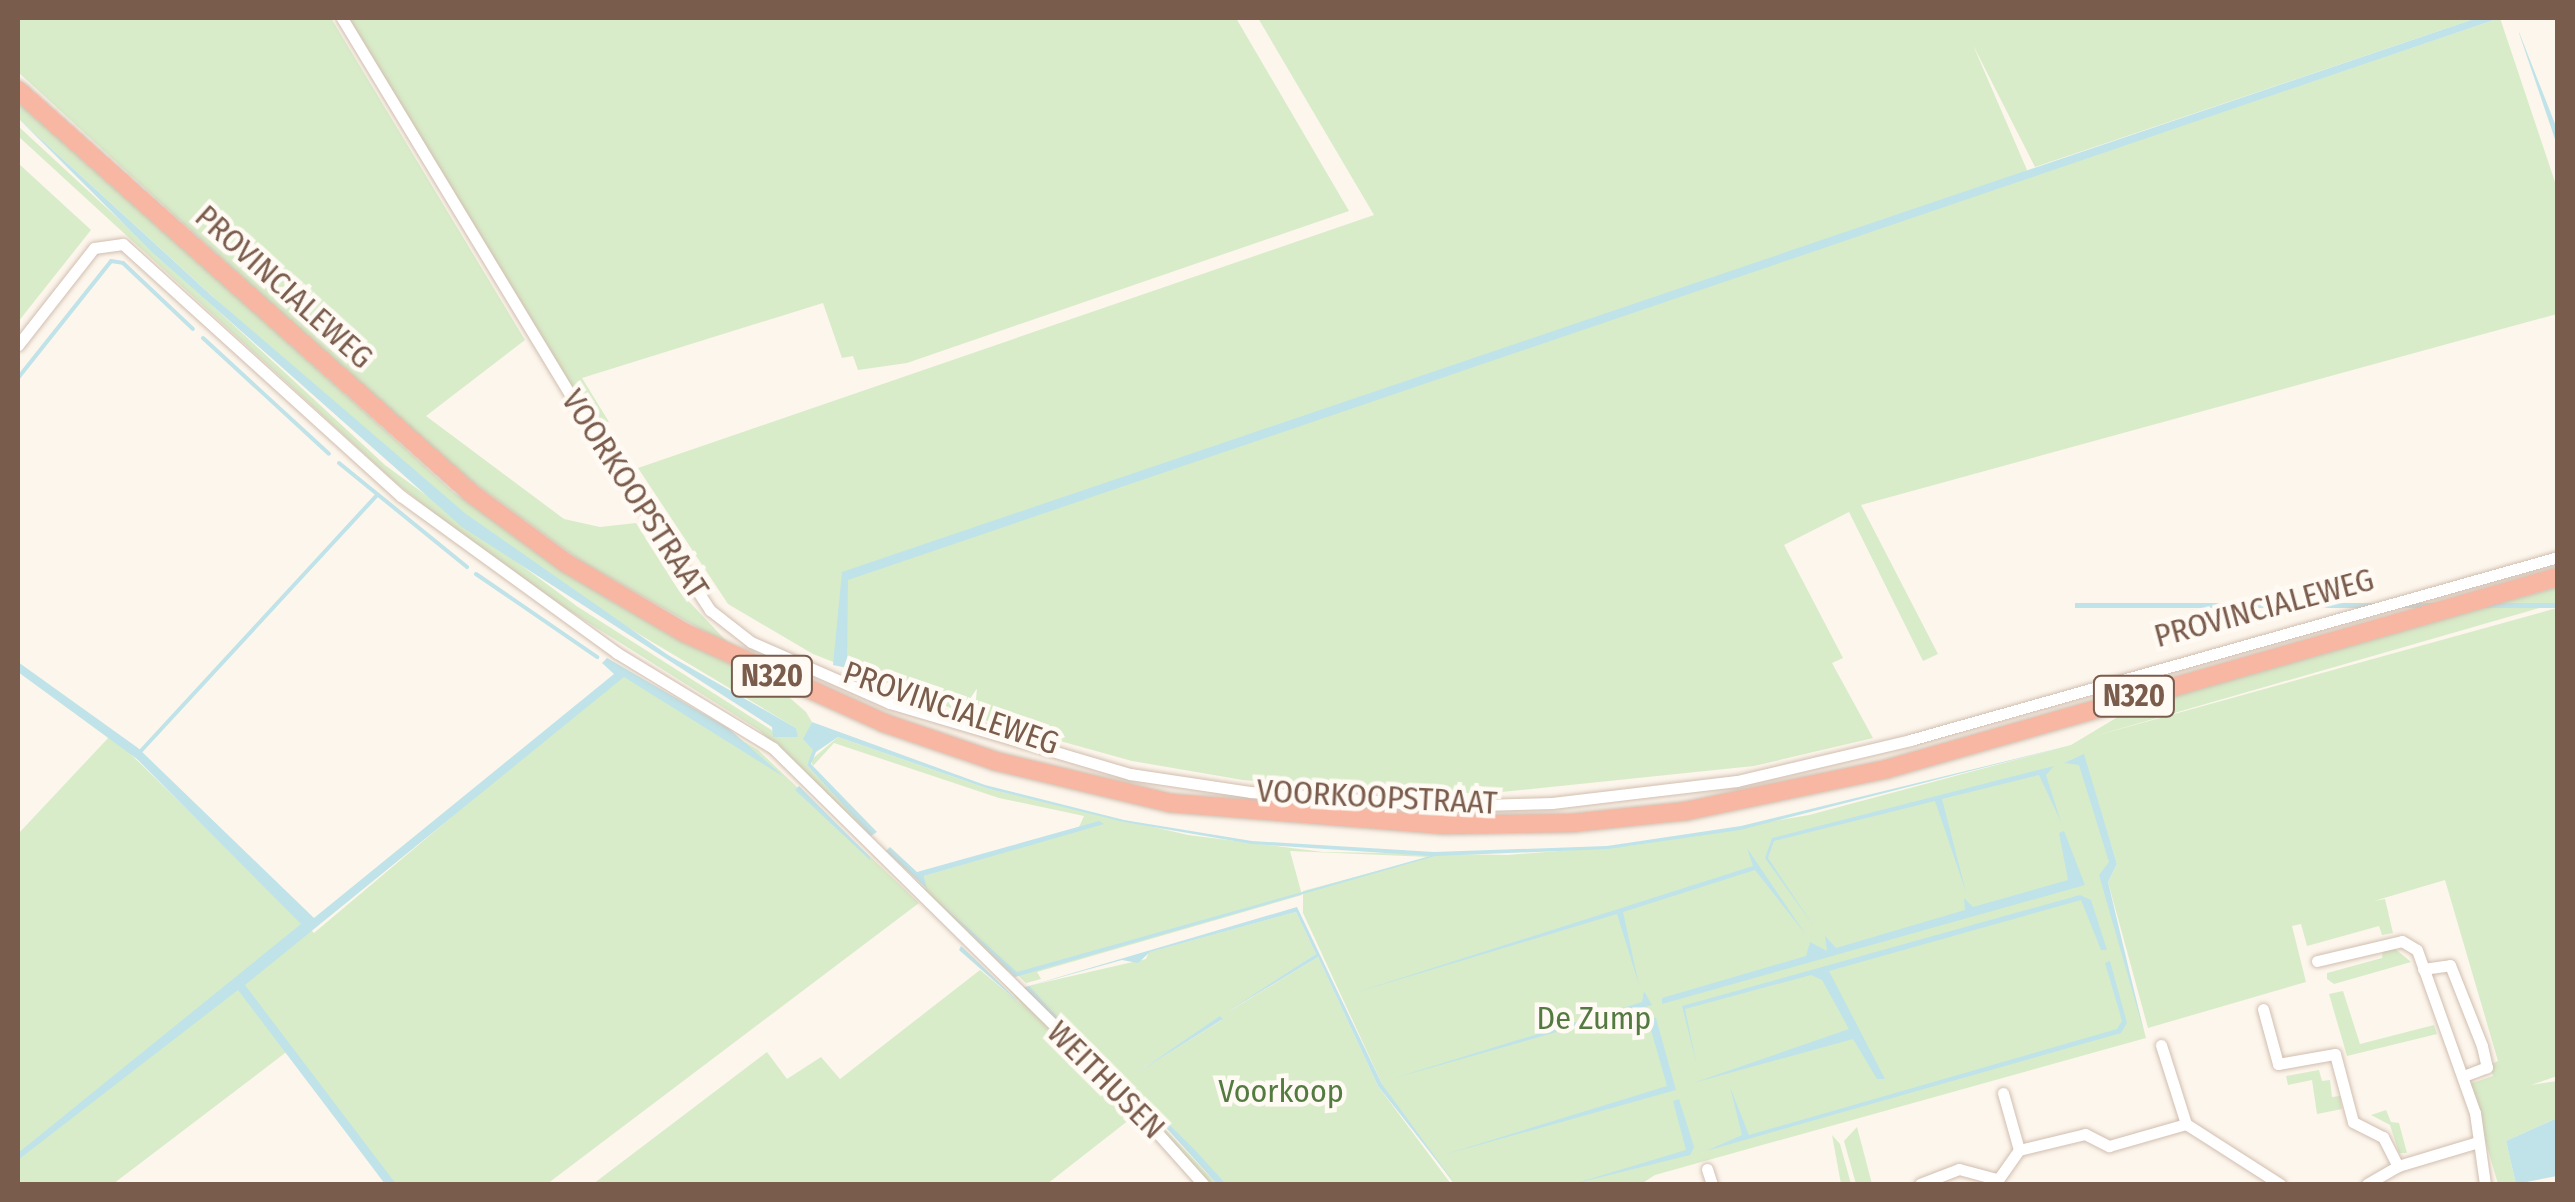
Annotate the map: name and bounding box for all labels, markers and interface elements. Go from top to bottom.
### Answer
street label: PROVINCIALEWEG [187,197,381,377]
street label: VOORKOOPSTRAAT [553,383,717,605]
street label: PROVINCIALEWEG [2150,560,2378,656]
road number: N320 [730,651,814,701]
street label: PROVINCIALEWEG [838,653,1064,763]
road number: N320 [2092,671,2176,721]
street label: VOORKOOPSTRAAT [1256,772,1498,822]
park label: De Zump [1537,999,1651,1037]
street label: WEITHUSEN [1039,1013,1173,1147]
park label: Voorkoop [1218,1072,1344,1110]

